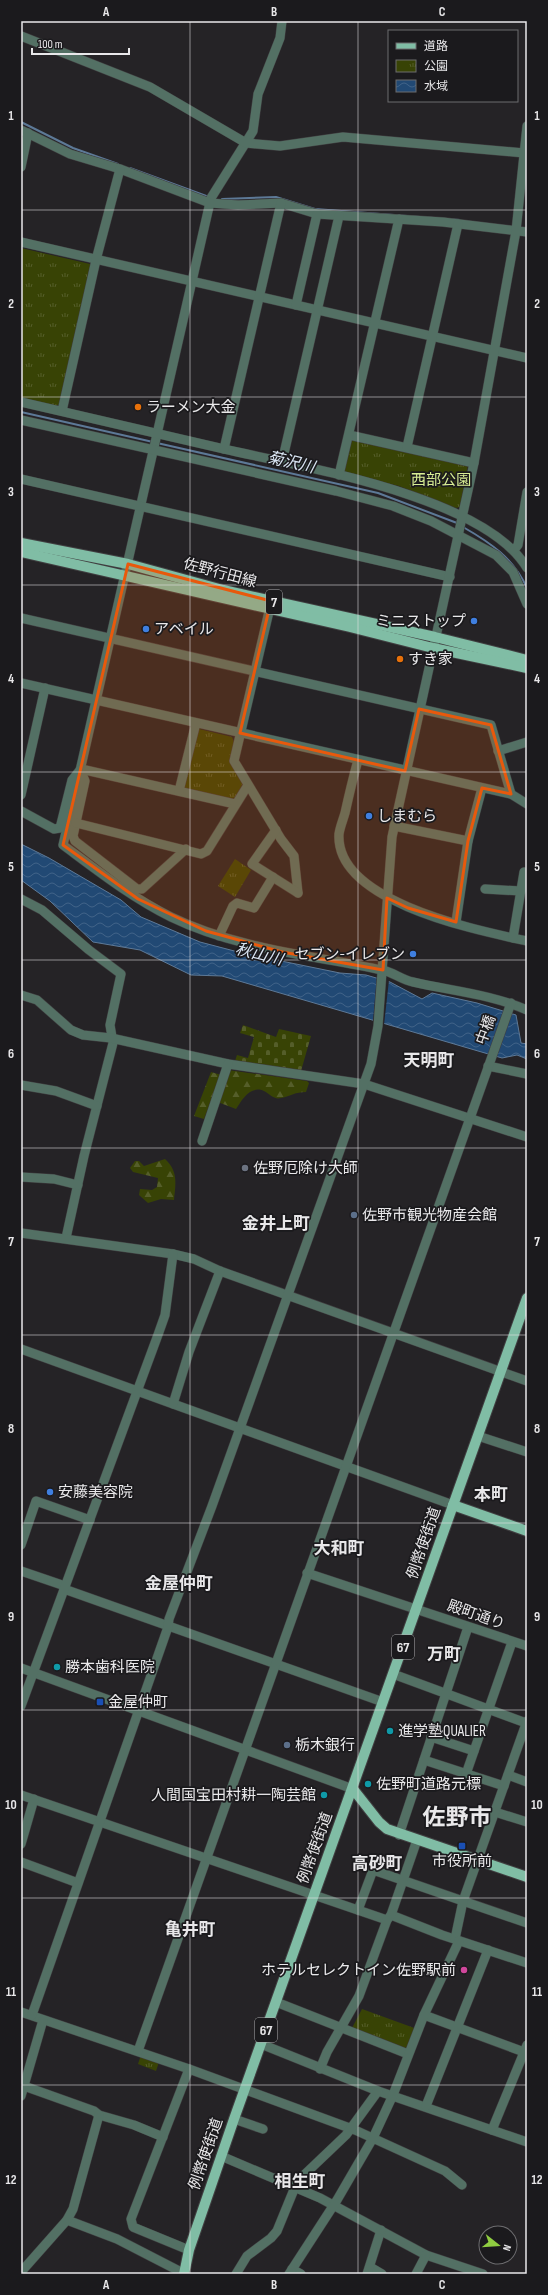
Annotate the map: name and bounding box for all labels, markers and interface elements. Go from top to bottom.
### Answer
text: A [102,4,110,20]
text: B [271,4,277,20]
text: C [439,4,446,20]
scale bar [32,30,129,56]
legend [388,30,518,102]
text: 100 m [38,37,63,52]
text: 道路 [424,39,448,54]
text: 公園 [424,59,448,74]
text: 水域 [424,79,448,94]
text: 1 [8,108,14,124]
text: 1 [534,108,540,124]
text: 2 [8,296,14,312]
text: 2 [534,296,540,312]
place label: ラーメン大金 [146,398,235,417]
marker: ラーメン大金 [133,402,143,412]
water label: 菊沢川 [265,448,318,478]
park label: 西部公園 [411,471,471,490]
text: 3 [8,484,14,500]
text: 3 [534,484,540,500]
street label: 佐野行田線 [181,554,259,592]
road number: 7 [266,590,282,614]
place label: ミニストップ [376,612,466,631]
marker: ミニストップ [469,616,479,626]
place label: アベイル [154,620,214,639]
marker: アベイル [141,624,151,634]
place label: すき家 [408,650,453,669]
marker: すき家 [395,654,405,664]
text: 4 [8,671,14,687]
text: 4 [534,671,540,687]
place label: しまむら [377,807,437,826]
marker: しまむら [364,811,374,821]
text: 5 [8,859,14,875]
text: 5 [534,859,540,875]
water label: 秋山川 [233,940,287,971]
place label: セブン-イレブン [294,945,405,964]
marker: セブン-イレブン [408,949,418,959]
street label: 中橋 [472,1013,500,1047]
text: 6 [8,1046,14,1062]
text: 6 [534,1046,540,1062]
district label: 天明町 [404,1051,455,1071]
place label: 佐野厄除け大師 [253,1159,358,1178]
marker: 佐野厄除け大師 [240,1163,250,1173]
place label: 佐野市観光物産会館 [362,1206,497,1225]
marker: 佐野市観光物産会館 [349,1210,359,1220]
district label: 金井上町 [242,1214,310,1234]
text: 7 [8,1234,14,1250]
text: 7 [534,1234,540,1250]
text: 8 [8,1421,14,1437]
text: 8 [534,1421,540,1437]
place label: 安藤美容院 [58,1483,133,1502]
district label: 本町 [474,1485,508,1505]
marker: 安藤美容院 [45,1487,55,1497]
street label: 例幣使街道 [403,1504,445,1582]
district label: 大和町 [314,1539,365,1559]
district label: 金屋仲町 [145,1574,213,1594]
street label: 殿町通り [445,1596,507,1634]
text: 9 [8,1609,14,1625]
text: 9 [534,1609,540,1625]
road number: 67 [392,1635,414,1659]
district label: 万町 [427,1645,461,1665]
place label: 勝本歯科医院 [65,1658,155,1677]
marker: 勝本歯科医院 [52,1662,62,1672]
place label: 金屋仲町 [108,1693,168,1712]
marker: 金屋仲町 [95,1697,105,1707]
place label: 進学塾QUALIER [398,1722,486,1741]
marker: 進学塾QUALIER [385,1726,395,1736]
place label: 栃木銀行 [295,1736,355,1755]
marker: 栃木銀行 [282,1740,292,1750]
place label: 佐野町道路元標 [376,1775,481,1794]
marker: 佐野町道路元標 [363,1779,373,1789]
place label: 人間国宝田村耕一陶芸館 [151,1786,316,1805]
marker: 人間国宝田村耕一陶芸館 [319,1790,329,1800]
text: 10 [5,1797,17,1813]
text: 10 [531,1797,543,1813]
district label: 佐野市 [423,1804,492,1832]
street label: 例幣使街道 [293,1810,337,1886]
marker: 市役所前 [457,1841,467,1851]
place label: 市役所前 [432,1852,492,1871]
district label: 高砂町 [352,1854,403,1874]
district label: 亀井町 [165,1919,216,1940]
place label: ホテルセレクトイン佐野駅前 [261,1961,456,1980]
marker: ホテルセレクトイン佐野駅前 [459,1965,469,1975]
text: 11 [6,1984,16,2000]
text: 11 [532,1984,542,2000]
road number: 67 [255,2018,277,2042]
street label: 例幣使街道 [185,2115,227,2193]
text: 12 [6,2172,17,2188]
district label: 相生町 [275,2172,326,2192]
text: 12 [532,2172,543,2188]
north arrow [478,2225,518,2265]
text: N [500,2243,514,2253]
text: A [102,2277,110,2293]
text: B [271,2277,277,2293]
text: C [439,2277,446,2293]

